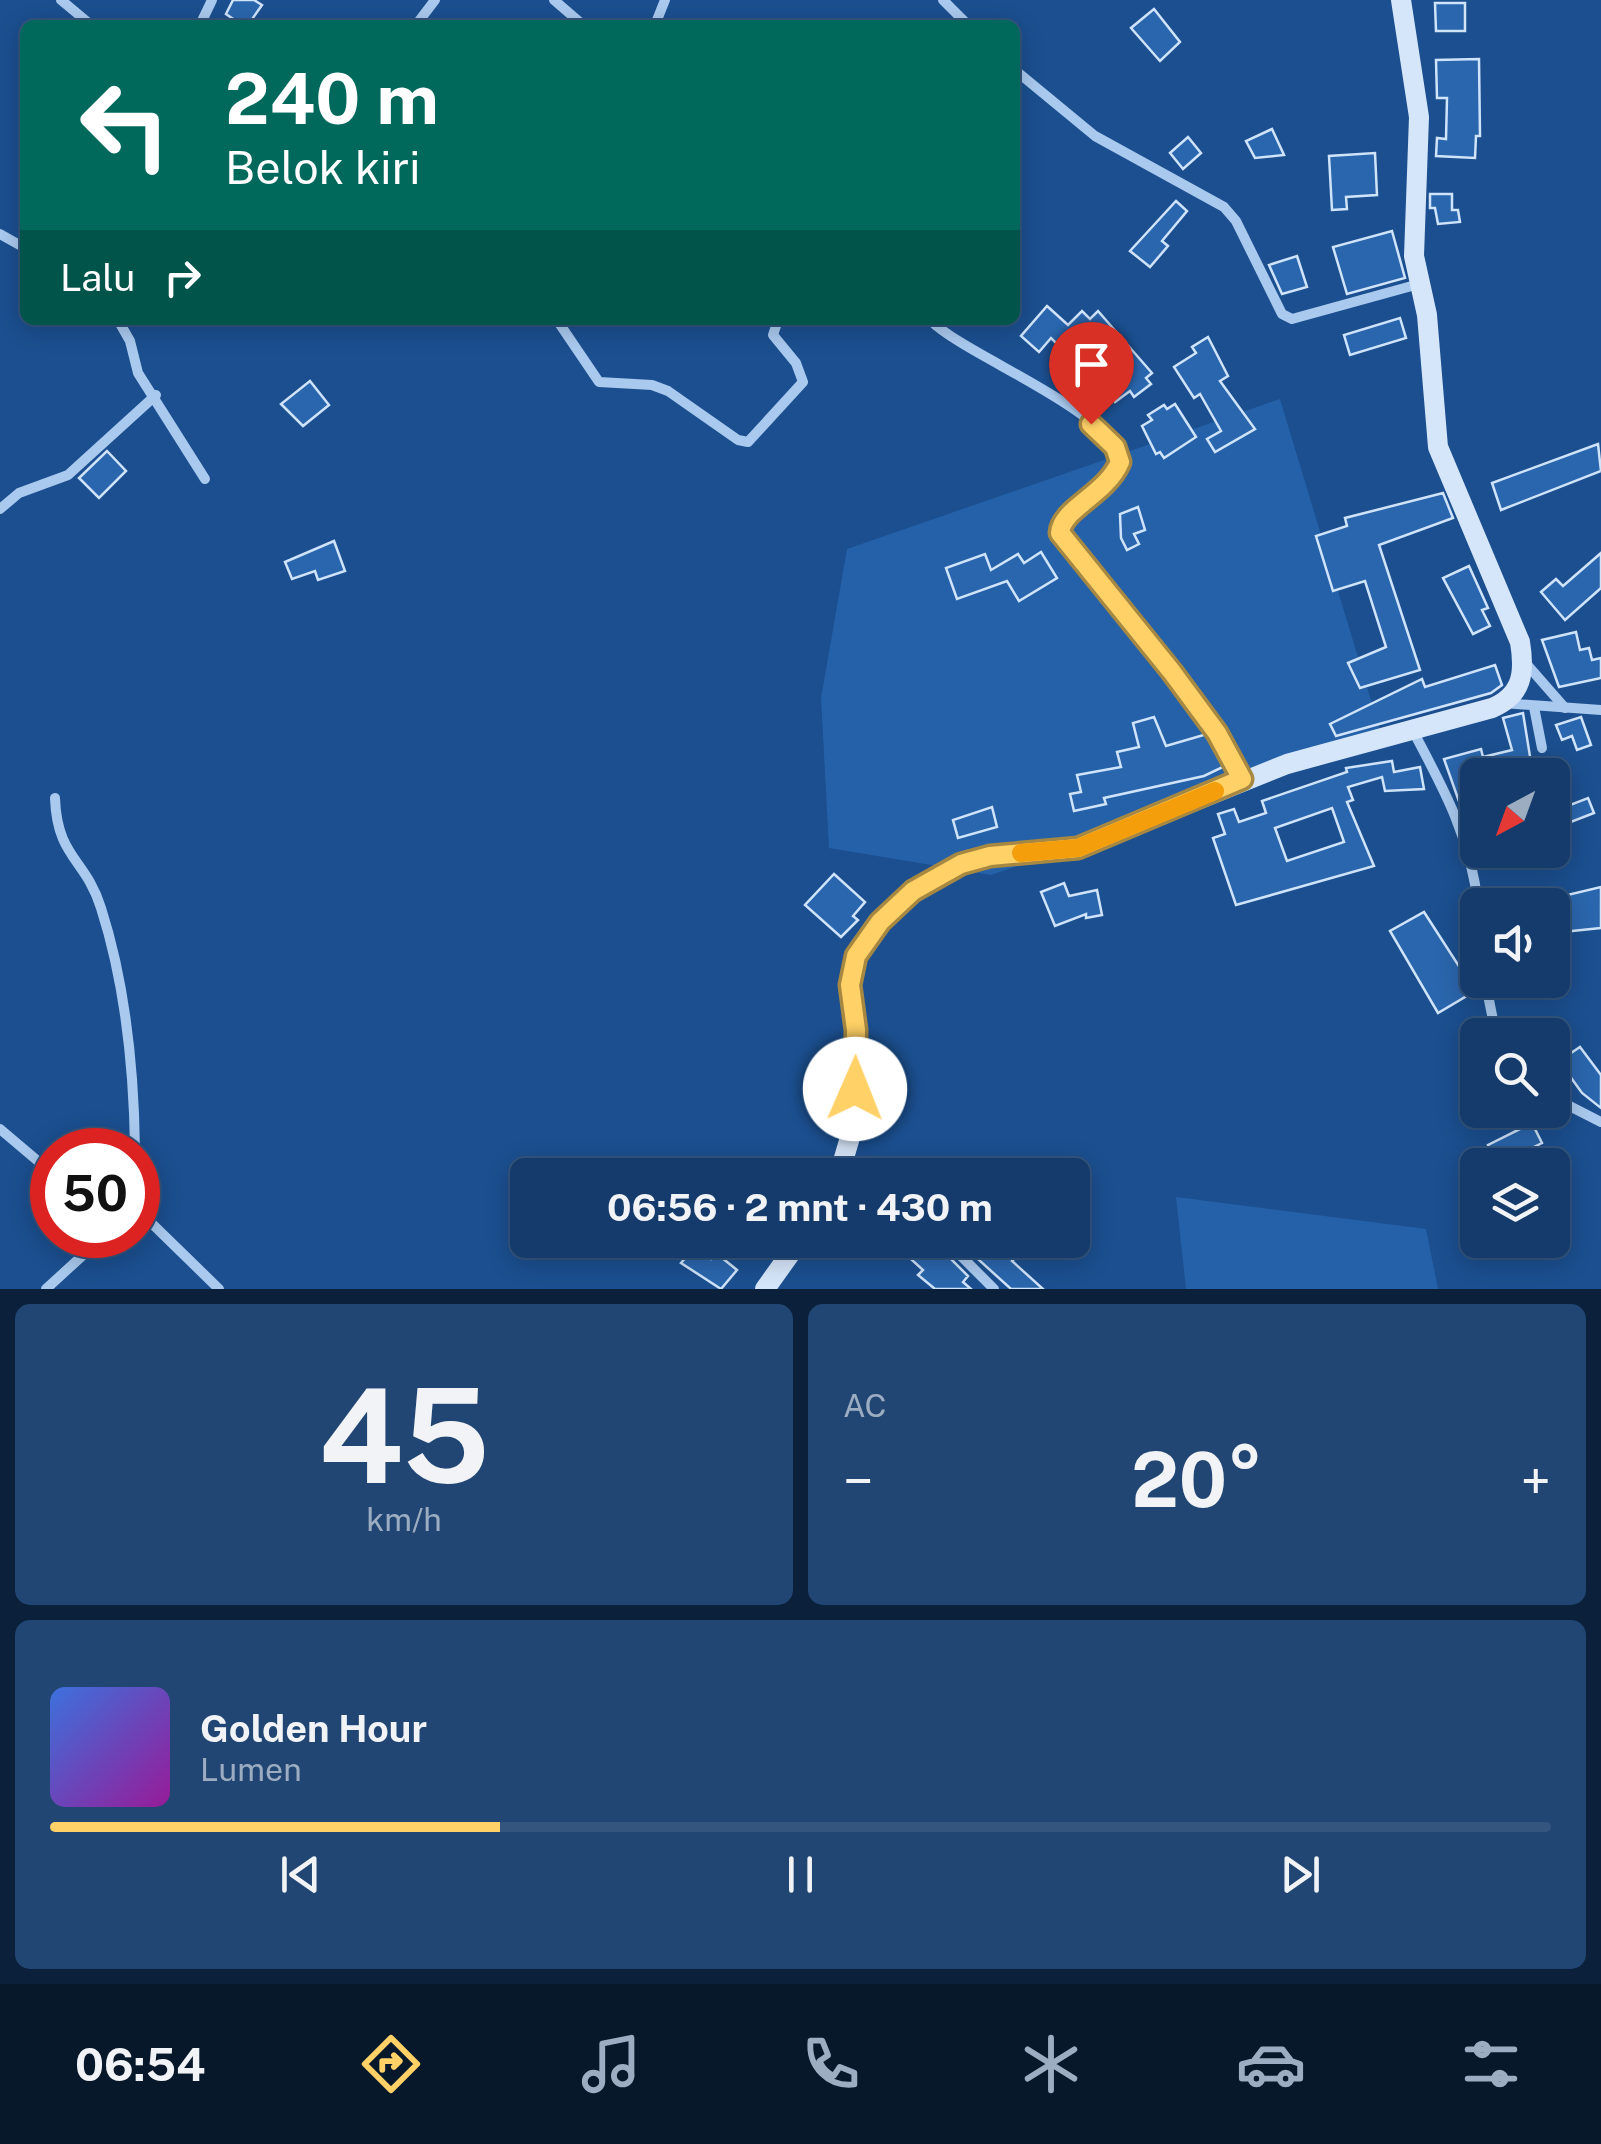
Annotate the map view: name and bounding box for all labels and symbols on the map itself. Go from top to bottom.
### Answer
pin [1049,322,1134,425]
north arrow [1460,758,1570,868]
position arrow [803,1037,907,1141]
speed limit sign: 50 [30,1128,160,1258]

